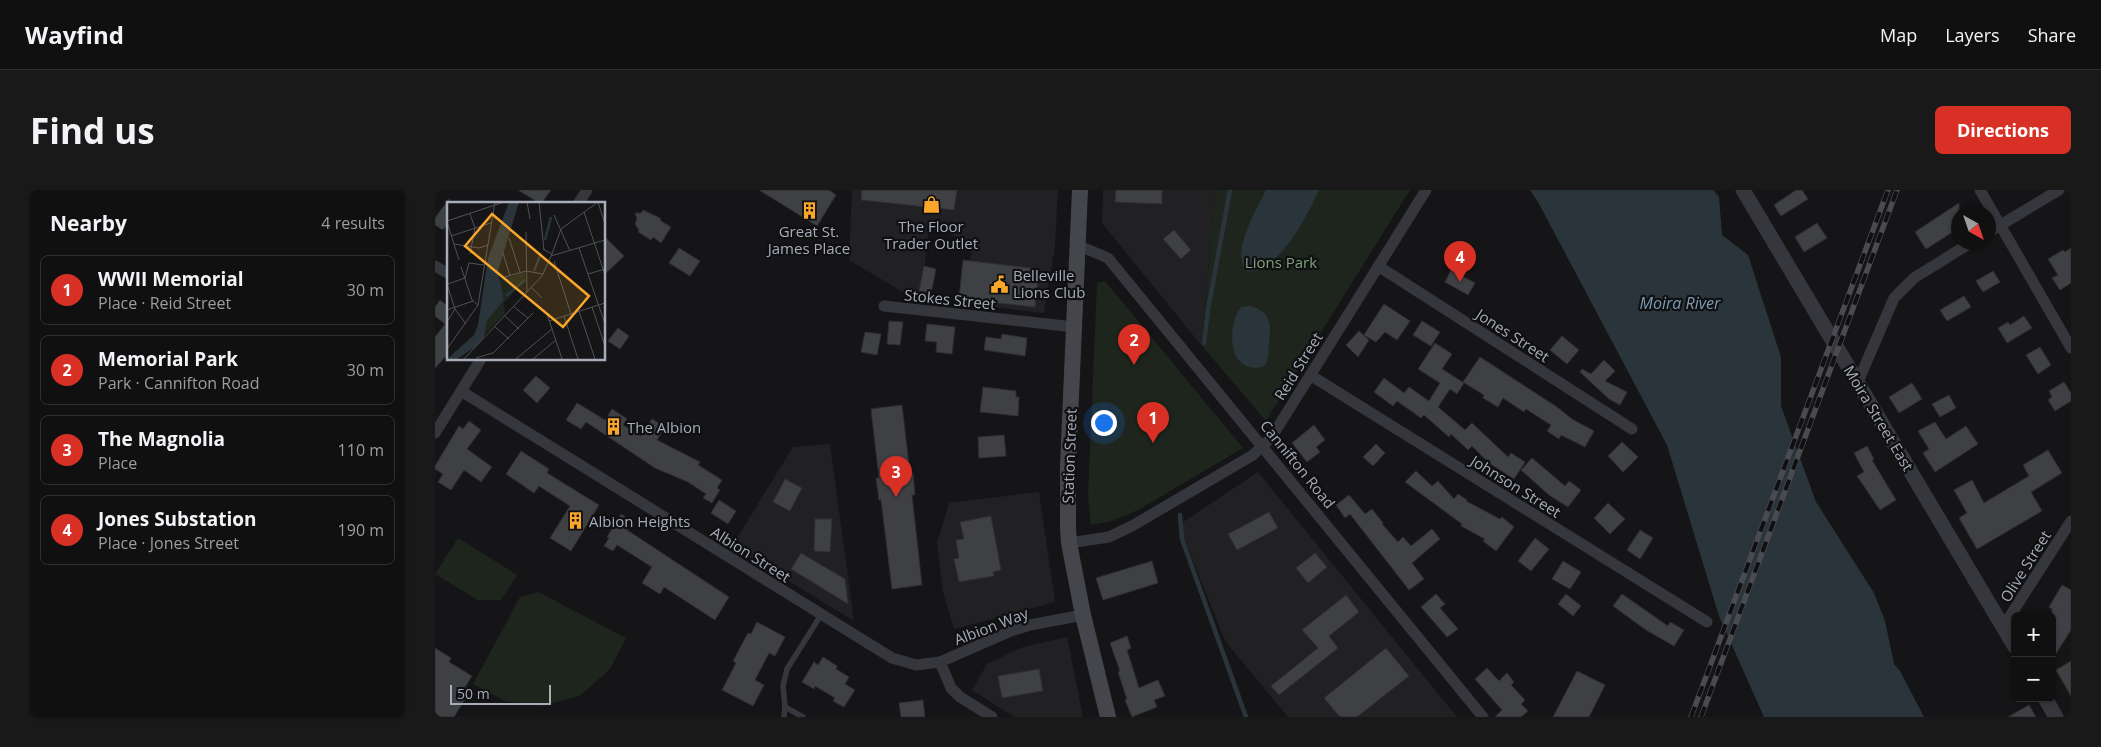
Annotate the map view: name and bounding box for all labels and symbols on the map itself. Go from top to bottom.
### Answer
shop icon: The Floor Trader Outlet [921,195,941,215]
building icon: Great St. James Place [799,200,819,220]
inset map [447,202,605,360]
north arrow [1951,205,1996,250]
place label: The Floor Trader Outlet [884,216,978,253]
place label: Great St. James Place [766,221,850,258]
pin: 4 [1444,241,1476,282]
park label: Lions Park [1245,252,1317,272]
place label: Belleville Lions Club [1013,265,1086,302]
public building icon: Belleville Lions Club [989,274,1009,294]
street label: Stokes Street [903,284,997,314]
water label: Moira River [1640,292,1721,314]
street label: Jones Street [1471,303,1554,366]
pin: 2 [1118,324,1150,365]
street label: Reid Street [1269,328,1327,404]
street label: Moira Street East [1840,362,1918,474]
pin: 1 [1137,402,1169,443]
street label: Station Street [1057,408,1081,504]
your location [1091,410,1117,436]
street label: Cannifton Road [1256,416,1340,512]
building icon: The Albion [603,417,623,437]
place label: The Albion [627,417,701,437]
street label: Johnson Street [1465,449,1565,522]
pin: 3 [880,456,912,497]
building icon: Albion Heights [565,511,585,531]
place label: Albion Heights [589,511,690,531]
street label: Albion Street [707,522,795,586]
street label: Olive Street [1995,526,2055,606]
street label: Albion Way [951,603,1031,649]
scale bar [450,682,551,705]

